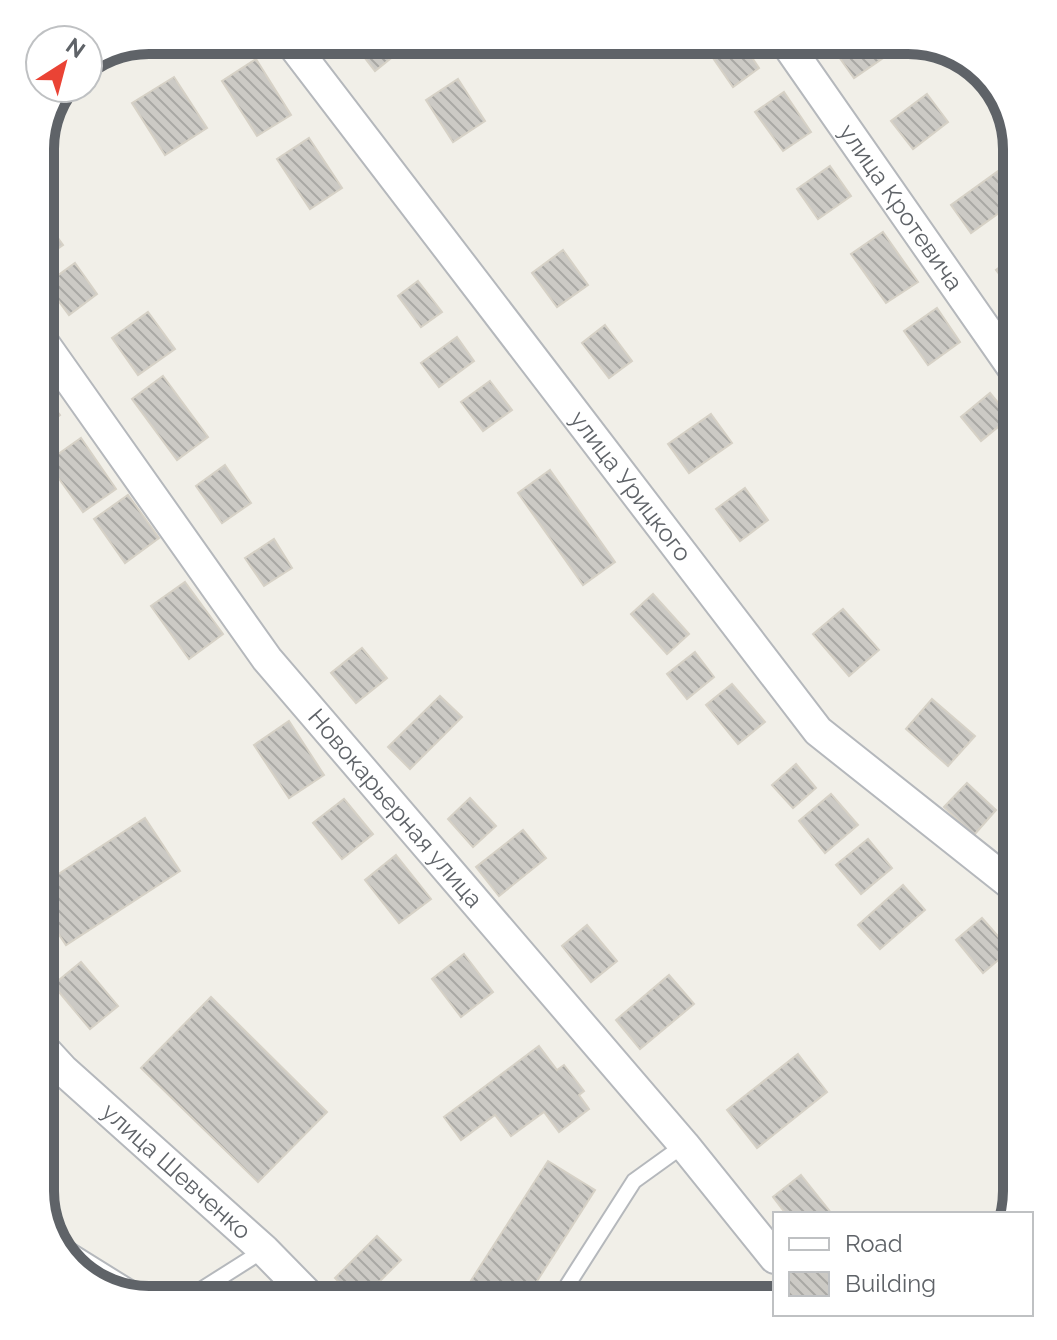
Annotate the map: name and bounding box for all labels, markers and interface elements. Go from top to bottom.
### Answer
north arrow [24,24,104,104]
text: N [61,32,90,63]
street label: улица Кротевича [833,118,969,296]
street label: улица Урицкого [564,405,698,567]
street label: Новокарьерная улица [302,703,489,913]
street label: улица Шевченко [96,1097,257,1245]
legend [773,1212,1033,1316]
text: Road [845,1229,903,1258]
text: Building [845,1269,936,1298]

